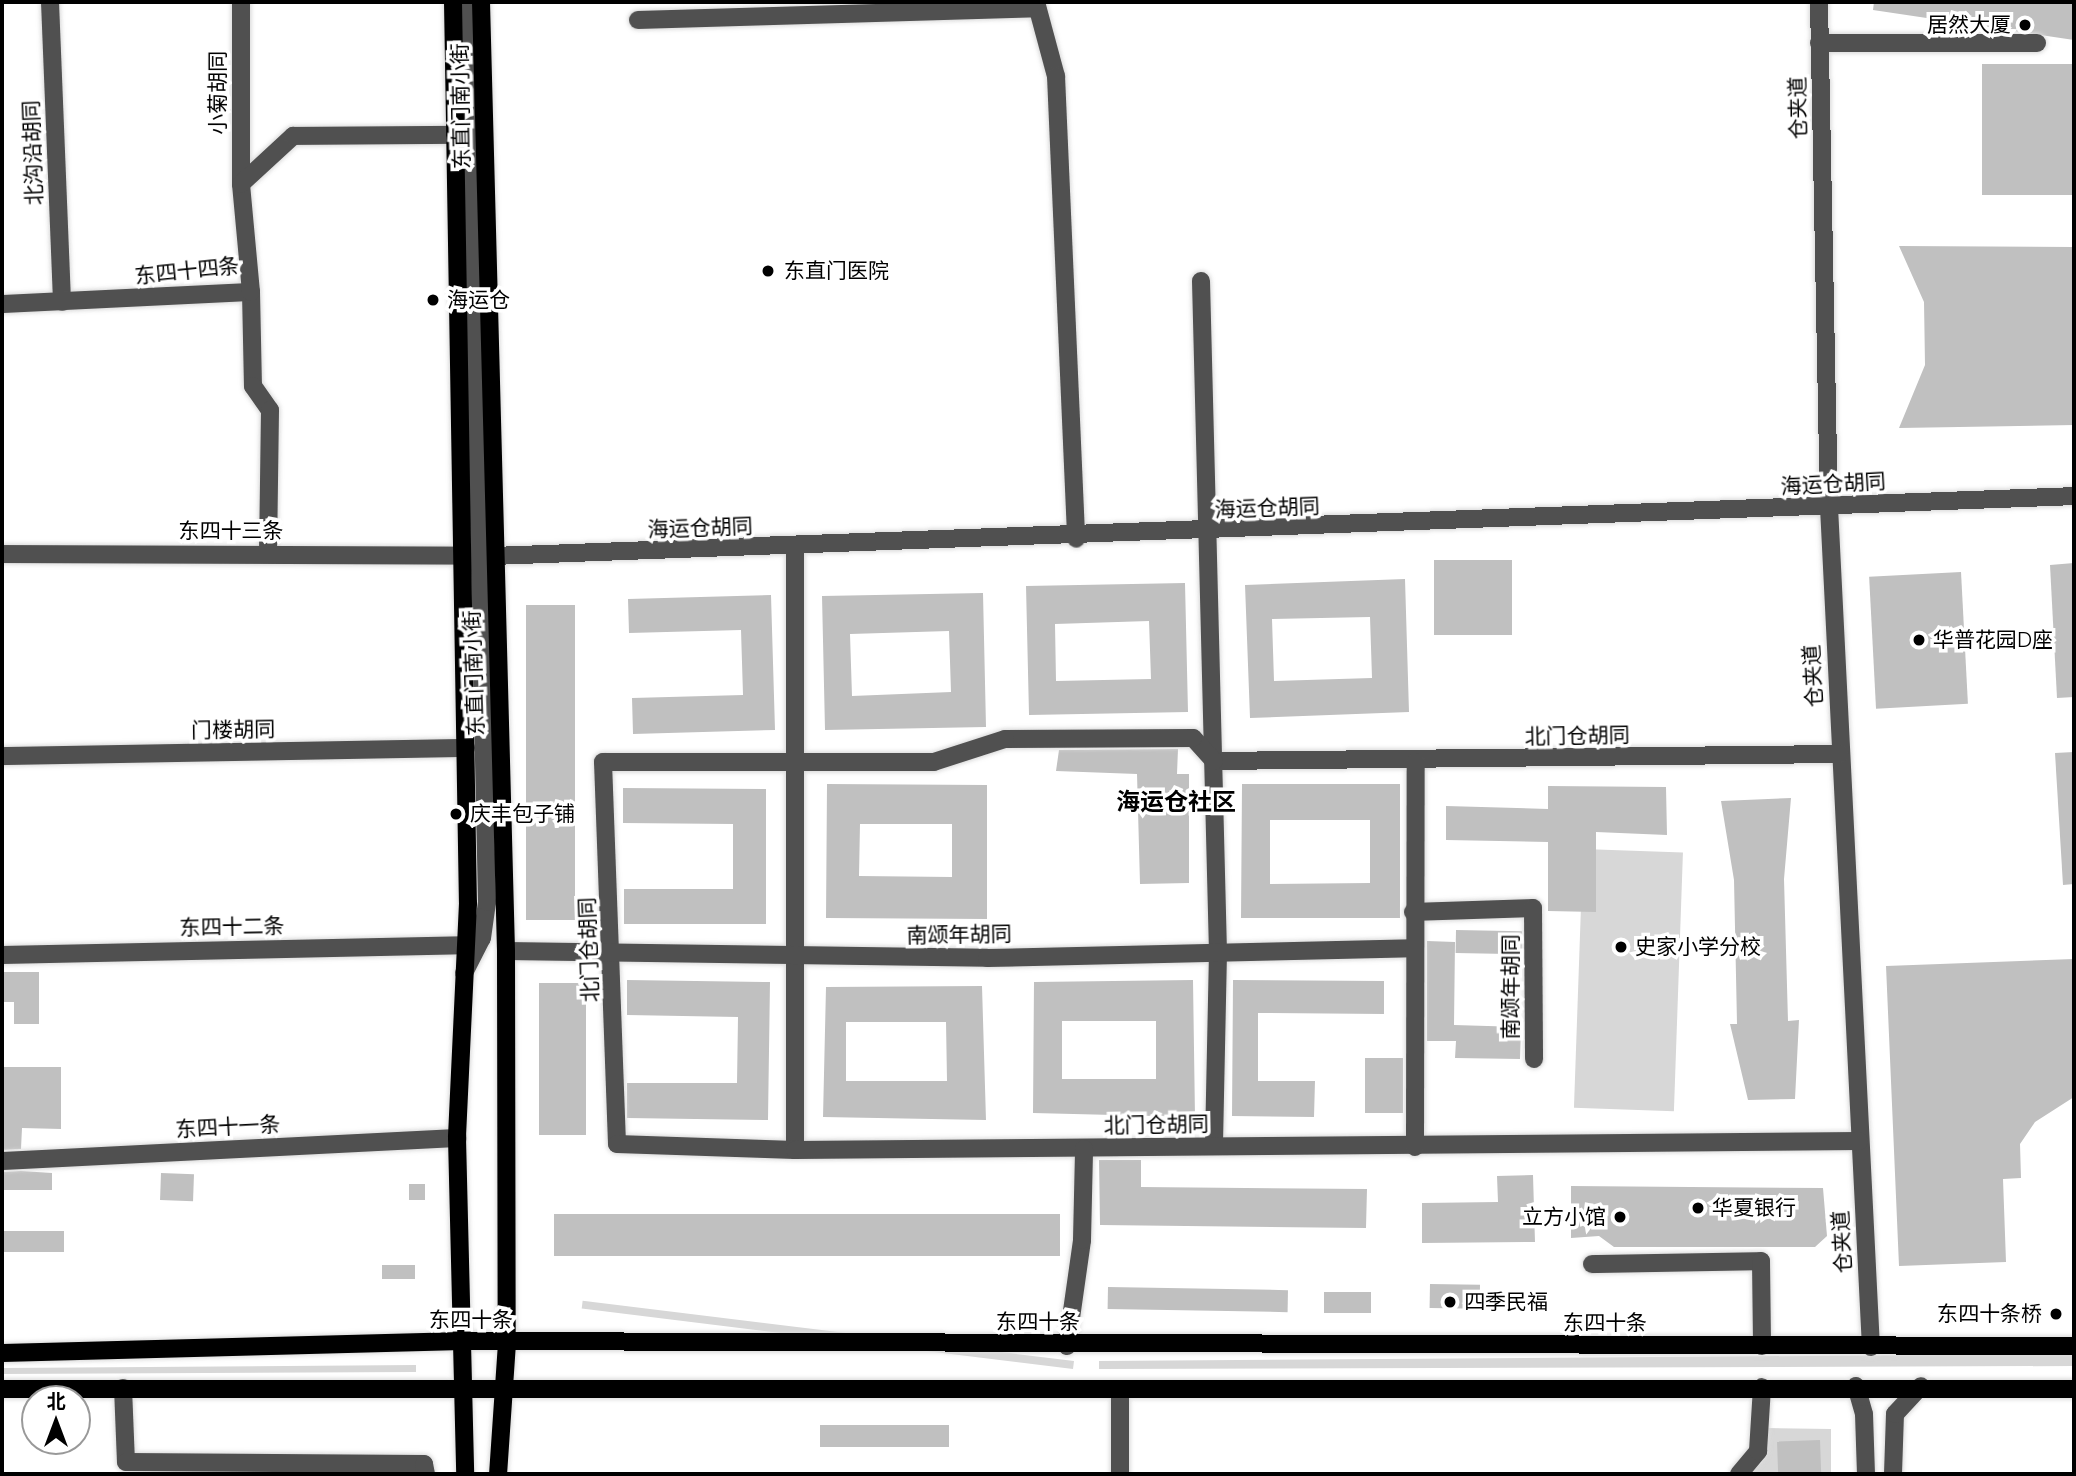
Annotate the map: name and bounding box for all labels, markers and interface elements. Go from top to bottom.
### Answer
place label: 居然大厦 [1927,12,2011,38]
marker: 居然大厦 [2017,17,2033,33]
street label: 东直门南小街 [447,43,475,169]
street label: 小菊胡同 [205,51,231,135]
street label: 仓夹道 [1785,76,1811,140]
street label: 北沟沿胡同 [19,100,47,206]
street label: 东四十四条 [133,253,241,289]
place label: 东直门医院 [784,258,889,284]
marker: 东直门医院 [758,261,778,281]
place label: 海运仓 [447,287,510,313]
marker: 海运仓 [425,292,441,308]
street label: 海运仓胡同 [1780,469,1886,499]
street label: 海运仓胡同 [1214,494,1320,522]
street label: 海运仓胡同 [647,514,753,542]
street label: 东四十三条 [179,518,283,544]
street label: 东直门南小街 [459,610,489,736]
place label: 华普花园D座 [1933,627,2053,653]
marker: 华普花园D座 [1911,632,1927,648]
street label: 仓夹道 [1799,644,1827,708]
street label: 门楼胡同 [191,717,275,743]
street label: 北门仓胡同 [1524,722,1630,750]
district label: 海运仓社区 [1116,788,1236,816]
place label: 庆丰包子铺 [470,801,575,827]
marker: 庆丰包子铺 [448,806,464,822]
street label: 北门仓胡同 [575,897,603,1003]
street label: 东四十二条 [179,913,285,941]
street label: 南颂年胡同 [906,921,1012,949]
place label: 史家小学分校 [1635,934,1761,960]
street label: 南颂年胡同 [1498,935,1524,1039]
marker: 史家小学分校 [1613,939,1629,955]
street label: 北门仓胡同 [1103,1111,1209,1139]
street label: 东四十一条 [175,1112,281,1142]
place label: 华夏银行 [1712,1195,1796,1221]
marker: 华夏银行 [1690,1200,1706,1216]
place label: 立方小馆 [1522,1204,1606,1230]
marker: 立方小馆 [1612,1209,1628,1225]
street label: 仓夹道 [1828,1210,1856,1274]
place label: 四季民福 [1464,1289,1548,1315]
marker: 四季民福 [1442,1294,1458,1310]
place label: 东四十条桥 [1937,1301,2042,1327]
marker: 东四十条桥 [2048,1306,2064,1322]
street label: 东四十条 [429,1307,513,1333]
street label: 东四十条 [996,1309,1080,1335]
street label: 东四十条 [1563,1310,1647,1336]
north arrow [21,1385,91,1455]
text: 北 [46,1390,66,1412]

